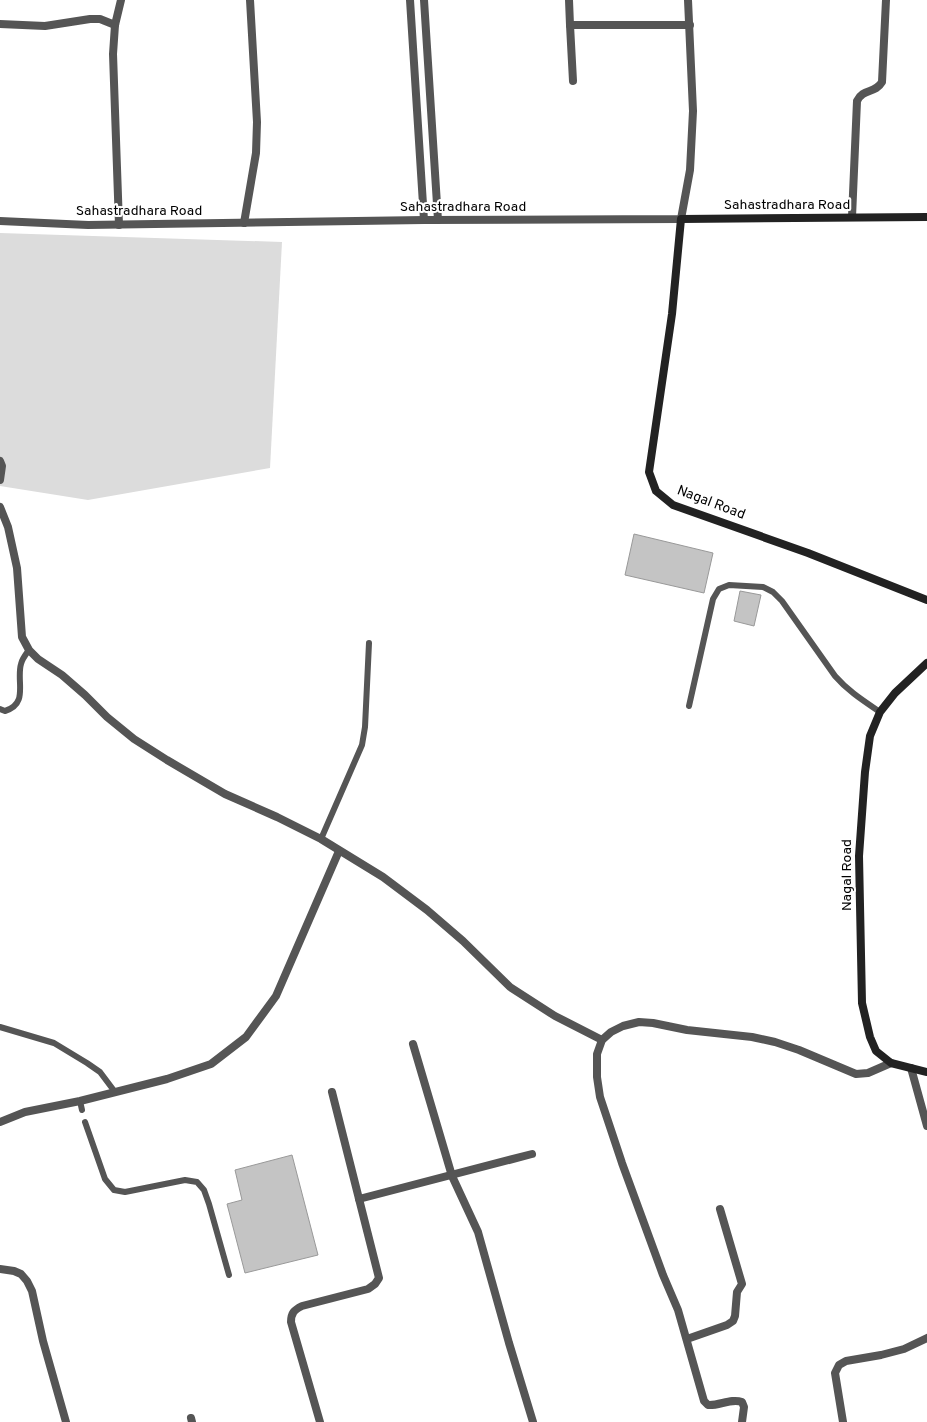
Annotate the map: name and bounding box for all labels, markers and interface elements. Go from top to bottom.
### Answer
street label: Sahastradhara Road [724,197,850,214]
street label: Sahastradhara Road [400,199,526,216]
street label: Sahastradhara Road [76,203,202,220]
street label: Nagal Road [674,482,748,524]
street label: Nagal Road [839,839,856,911]

